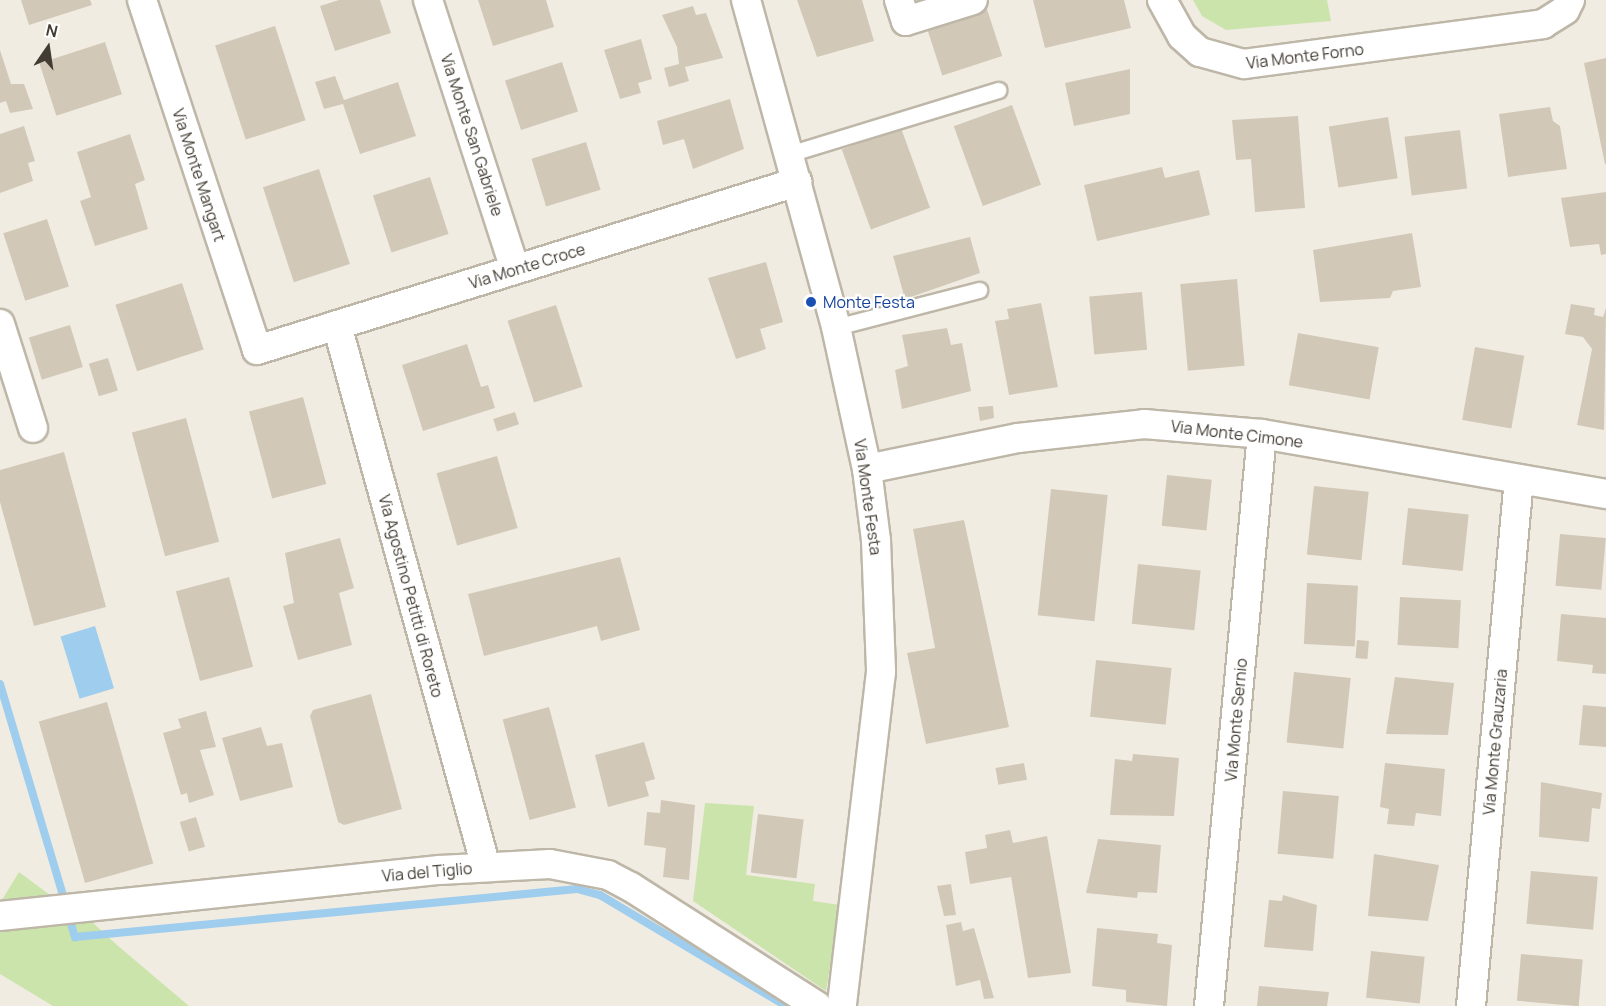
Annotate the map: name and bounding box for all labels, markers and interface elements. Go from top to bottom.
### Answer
north arrow [18,18,78,78]
text: N [44,18,60,42]
street label: Via Monte Forno [1245,39,1365,73]
street label: Via Monte San Gabriele [437,52,507,218]
street label: Via Monte Mangart [168,106,230,244]
street label: Via Monte Croce [466,239,588,293]
place label: Monte Festa [823,292,915,312]
marker: Monte Festa [804,295,818,309]
street label: Via Monte Cimone [1170,416,1304,452]
street label: Via Monte Festa [850,438,886,556]
street label: Via Agostino Petitti di Roreto [375,492,447,700]
street label: Via Monte Sernio [1221,657,1251,783]
street label: Via Monte Grauzaria [1479,668,1511,816]
street label: Via del Tiglio [381,858,473,886]

